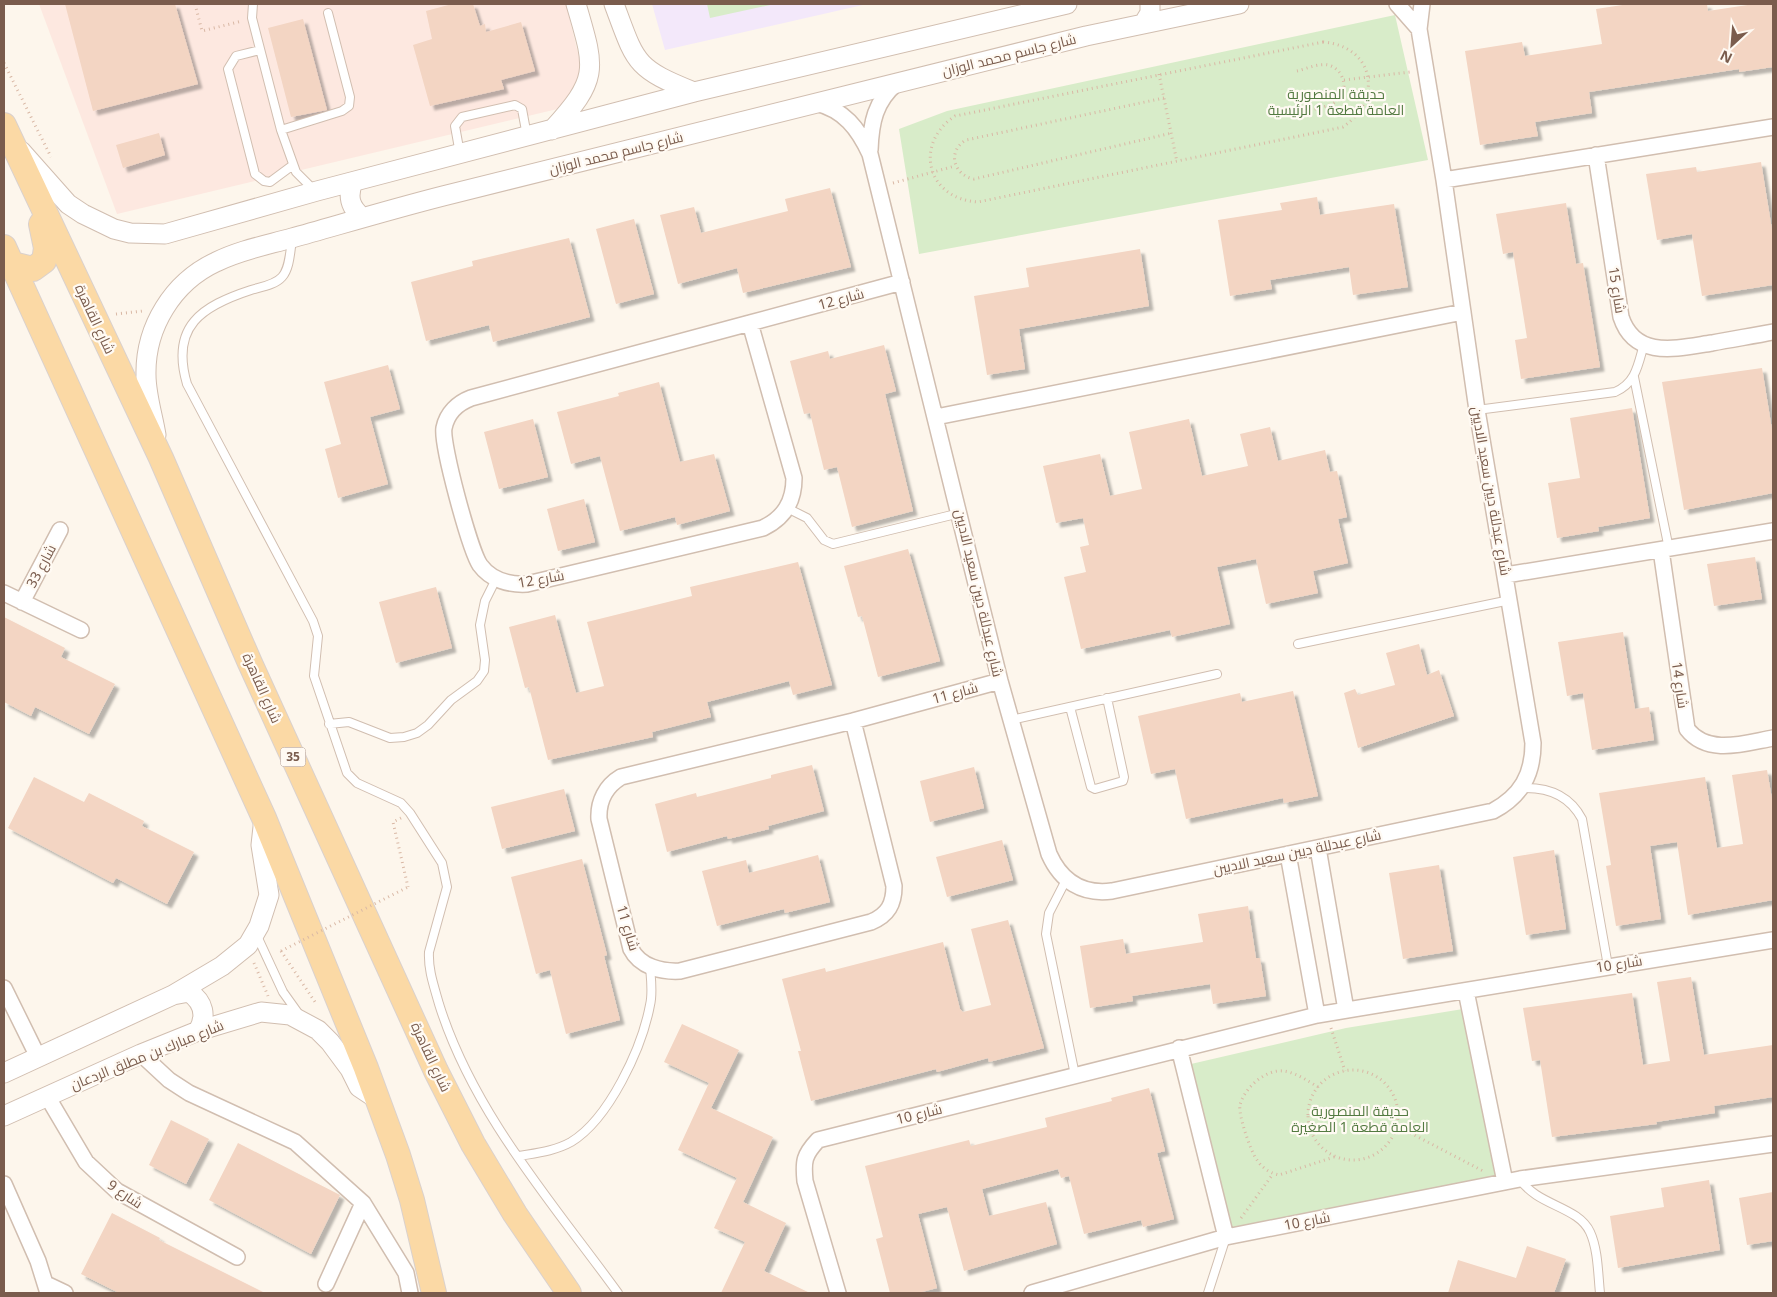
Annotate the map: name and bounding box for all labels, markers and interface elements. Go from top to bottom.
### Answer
north arrow [1707,20,1757,70]
street label: شارع جاسم محمد الوزان [940,29,1078,81]
text: N [1717,46,1735,68]
park label: حديقة المنصورية العامة قطعة 1 الرئيسية [1268,84,1404,119]
street label: شارع جاسم محمد الوزان [547,127,685,179]
street label: شارع 15 [1604,265,1631,315]
street label: شارع القاهرة [71,281,120,357]
street label: شارع 12 [816,283,866,314]
street label: شارع عبدللة ديين سعيد الاديين [1467,405,1516,577]
street label: شارع عبدللة ديين سعيد الاديين [951,507,1008,679]
street label: شارع 33 [21,541,60,591]
street label: شارع 12 [516,565,566,592]
street label: شارع القاهرة [239,650,286,726]
street label: شارع 14 [1668,660,1693,709]
street label: شارع 11 [930,677,980,708]
road number: 35 [280,748,306,766]
street label: شارع عبدللة ديين سعيد الاديين [1211,824,1383,879]
street label: شارع 11 [613,903,644,953]
street label: شارع 10 [1594,950,1644,977]
street label: شارع مبارك بن مطلق الردعان [67,1015,226,1094]
street label: شارع القاهرة [407,1019,456,1095]
street label: شارع 10 [894,1099,944,1128]
park label: حديقة المنصورية العامة قطعة 1 الصغيرة [1291,1101,1429,1136]
street label: شارع 9 [104,1175,147,1212]
street label: شارع 10 [1282,1207,1332,1234]

